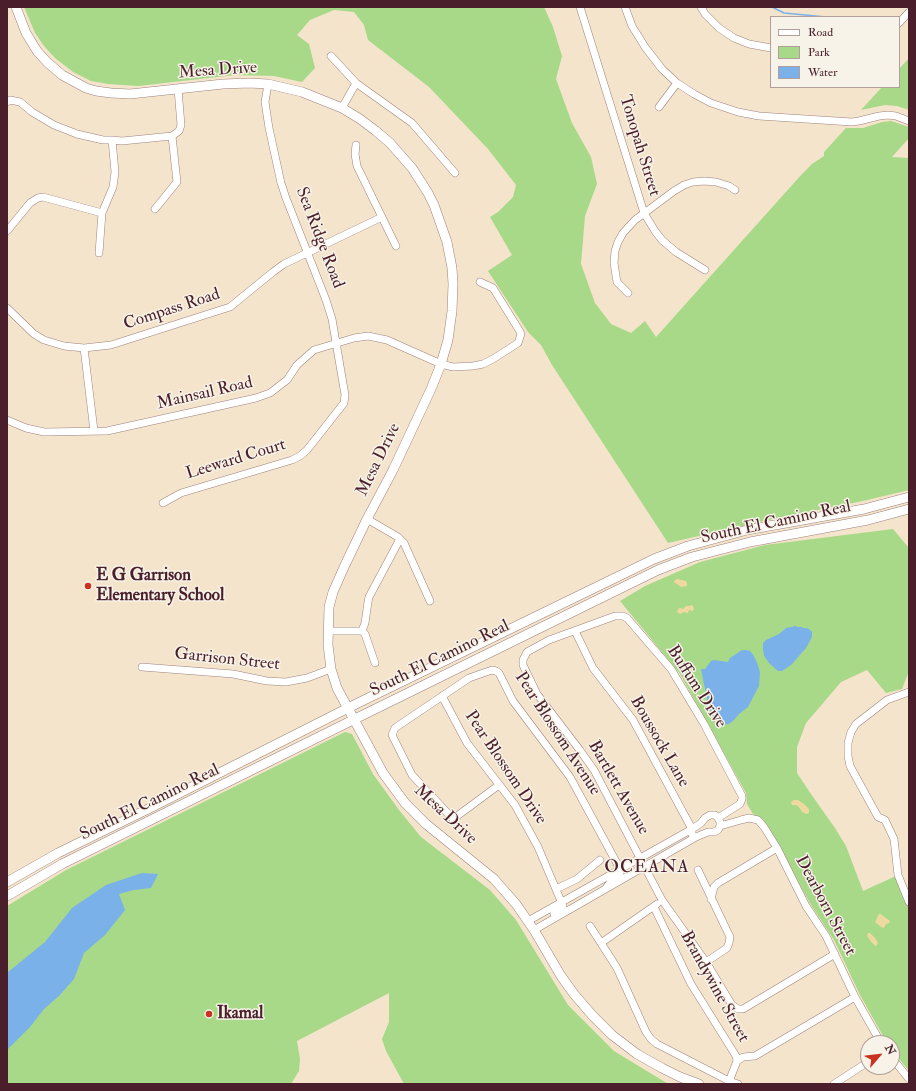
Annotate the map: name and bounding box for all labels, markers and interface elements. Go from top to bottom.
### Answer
legend [770,16,900,88]
text: Road [808,25,833,40]
text: Park [808,45,830,60]
street label: Mesa Drive [178,58,258,84]
text: Water [808,65,837,80]
street label: Tonopah Street [614,93,664,199]
street label: Sea Ridge Road [290,185,348,291]
street label: Compass Road [121,285,223,335]
street label: Mainsail Road [155,373,255,415]
street label: Mesa Drive [353,420,405,500]
street label: Leeward Court [184,435,288,485]
street label: South El Camino Real [699,497,853,549]
place label: E G Garrison Elementary School [96,566,224,606]
marker: E G Garrison Elementary School [83,581,93,591]
street label: South El Camino Real [367,616,513,702]
street label: Buffum Drive [662,642,730,732]
street label: Garrison Street [173,644,281,676]
street label: Pear Blossom Avenue [510,669,604,799]
street label: Boussock Lane [625,693,693,791]
street label: Pear Blossom Drive [459,707,551,829]
street label: Bartlett Avenue [583,737,653,839]
street label: South El Camino Real [77,760,223,846]
street label: Mesa Drive [409,781,481,849]
street label: Dearborn Street [790,852,860,960]
district label: OCEANA [604,857,690,879]
street label: Brandywine Street [675,928,753,1046]
place label: Ikamal [217,1004,263,1024]
marker: Ikamal [204,1009,214,1019]
north arrow [860,1035,900,1075]
text: N [882,1042,898,1057]

